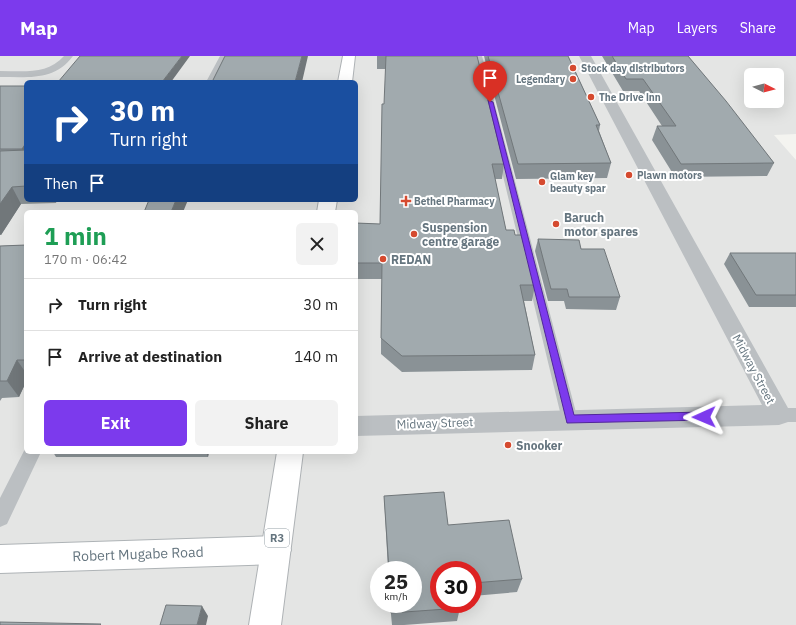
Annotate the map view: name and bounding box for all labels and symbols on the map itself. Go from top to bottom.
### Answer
pin [473,61,507,102]
place label: Stock day distributors [581,62,684,75]
marker: Stock day distributors [568,63,578,73]
north arrow [744,68,784,108]
place label: Legendary [516,73,566,86]
marker: Legendary [568,74,578,84]
place label: The Drive inn [599,91,661,104]
marker: The Drive inn [586,92,596,102]
place label: Plawn motors [637,169,702,182]
place label: Glam key beauty spar [550,170,606,195]
marker: Plawn motors [624,170,634,180]
marker: Glam key beauty spar [537,177,547,187]
place label: Bethel Pharmacy [414,195,495,208]
marker: Bethel Pharmacy [401,196,411,206]
place label: Baruch motor spares [564,210,638,239]
marker: Baruch motor spares [551,219,561,229]
place label: Suspension centre garage [422,220,499,249]
marker: Suspension centre garage [409,229,419,239]
place label: REDAN [391,252,431,267]
marker: REDAN [378,254,388,264]
street label: Midway Street [729,332,779,406]
position arrow [683,396,725,438]
street label: Midway Street [396,414,474,432]
place label: Snooker [516,438,563,453]
marker: Snooker [503,440,513,450]
road number: R3 [265,529,289,547]
street label: Robert Mugabe Road [72,543,204,565]
speed limit sign: 30 [430,561,482,613]

